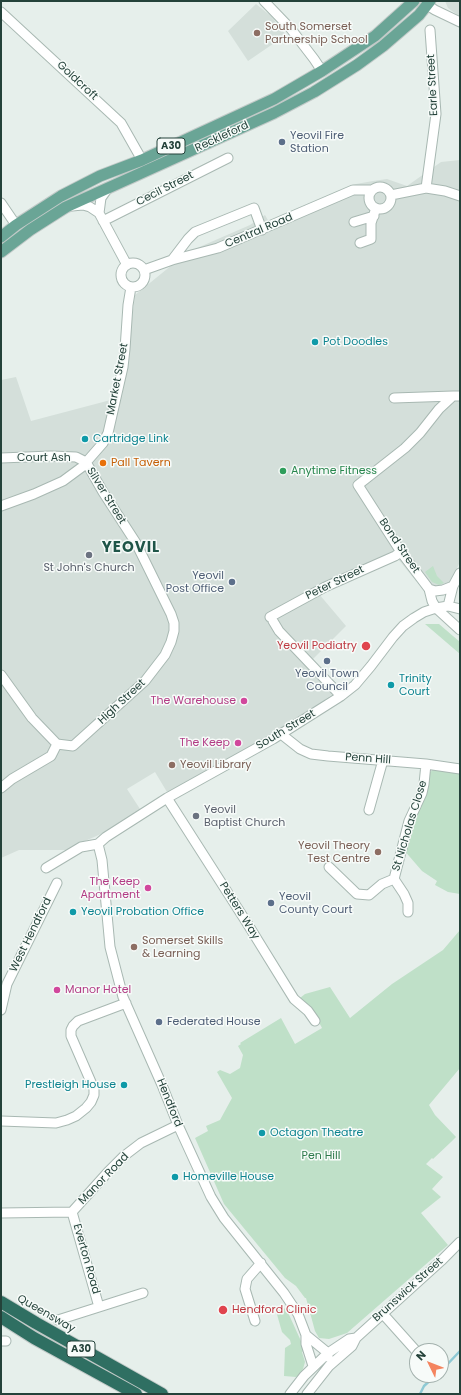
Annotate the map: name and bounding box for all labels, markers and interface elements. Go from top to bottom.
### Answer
place label: South Somerset Partnership School [265,20,368,46]
marker: South Somerset Partnership School [252,28,262,38]
street label: Earle Street [425,54,441,116]
street label: Goldcroft [54,59,100,103]
street label: Reckleford [193,119,251,155]
place label: Yeovil Fire Station [290,129,344,155]
marker: Yeovil Fire Station [277,137,287,147]
road number: A30 [157,138,185,154]
street label: Cecil Street [134,169,196,209]
street label: Central Road [223,211,295,251]
place label: Pot Doodles [323,335,388,349]
marker: Pot Doodles [310,337,320,347]
street label: Market Street [105,342,131,416]
place label: Cartridge Link [93,432,169,446]
marker: Cartridge Link [80,434,90,444]
street label: Court Ash [17,451,71,465]
place label: Pall Tavern [111,456,171,470]
marker: Pall Tavern [98,458,108,468]
place label: Anytime Fitness [291,464,377,478]
street label: Silver Street [83,465,129,527]
marker: Anytime Fitness [278,466,288,476]
street label: Bond Street [376,516,422,576]
district label: YEOVIL [102,539,160,557]
marker: St John's Church [84,550,94,560]
place label: St John's Church [43,561,135,575]
street label: Peter Street [304,563,366,603]
place label: Yeovil Post Office [166,569,224,595]
marker: Yeovil Post Office [227,577,237,587]
place label: Yeovil Podiatry [277,639,357,653]
marker: Yeovil Podiatry [360,640,372,652]
marker: Yeovil Town Council [322,656,332,666]
place label: Yeovil Town Council [295,667,359,693]
place label: Trinity Court [399,672,432,698]
street label: High Street [96,677,148,727]
marker: Trinity Court [386,680,396,690]
place label: The Warehouse [150,694,236,708]
marker: The Warehouse [239,696,249,706]
street label: South Street [254,707,318,753]
place label: The Keep [180,736,230,750]
marker: The Keep [233,738,243,748]
street label: Penn Hill [345,751,391,767]
place label: Yeovil Library [180,758,252,772]
marker: Yeovil Library [167,760,177,770]
street label: St Nicholas Close [390,779,430,873]
place label: Yeovil Baptist Church [204,803,285,829]
marker: Yeovil Baptist Church [191,811,201,821]
place label: Yeovil Theory Test Centre [298,839,370,865]
marker: Yeovil Theory Test Centre [373,847,383,857]
place label: The Keep Apartment [80,875,140,901]
street label: Petters Way [216,880,262,942]
marker: The Keep Apartment [143,883,153,893]
place label: Yeovil County Court [279,890,352,916]
street label: West Hendford [7,896,55,974]
marker: Yeovil County Court [266,898,276,908]
place label: Yeovil Probation Office [81,905,204,919]
marker: Yeovil Probation Office [68,907,78,917]
place label: Somerset Skills & Learning [142,934,223,960]
marker: Somerset Skills & Learning [129,942,139,952]
place label: Manor Hotel [65,983,131,997]
marker: Manor Hotel [52,985,62,995]
place label: Federated House [167,1015,261,1029]
marker: Federated House [154,1017,164,1027]
street label: Hendford [153,1077,185,1129]
place label: Prestleigh House [25,1078,116,1092]
marker: Prestleigh House [119,1080,129,1090]
place label: Octagon Theatre [270,1126,363,1140]
marker: Octagon Theatre [257,1128,267,1138]
park label: Pen Hill [302,1149,340,1163]
street label: Manor Road [76,1150,132,1208]
place label: Homeville House [183,1170,274,1184]
marker: Homeville House [170,1172,180,1182]
street label: Everton Road [70,1222,102,1296]
street label: Brunswick Street [370,1255,446,1325]
street label: Queensway [15,1292,77,1336]
place label: Hendford Clinic [232,1303,316,1317]
marker: Hendford Clinic [217,1304,229,1316]
road number: A30 [67,1341,95,1357]
north arrow [409,1343,449,1383]
text: N [412,1347,430,1364]

